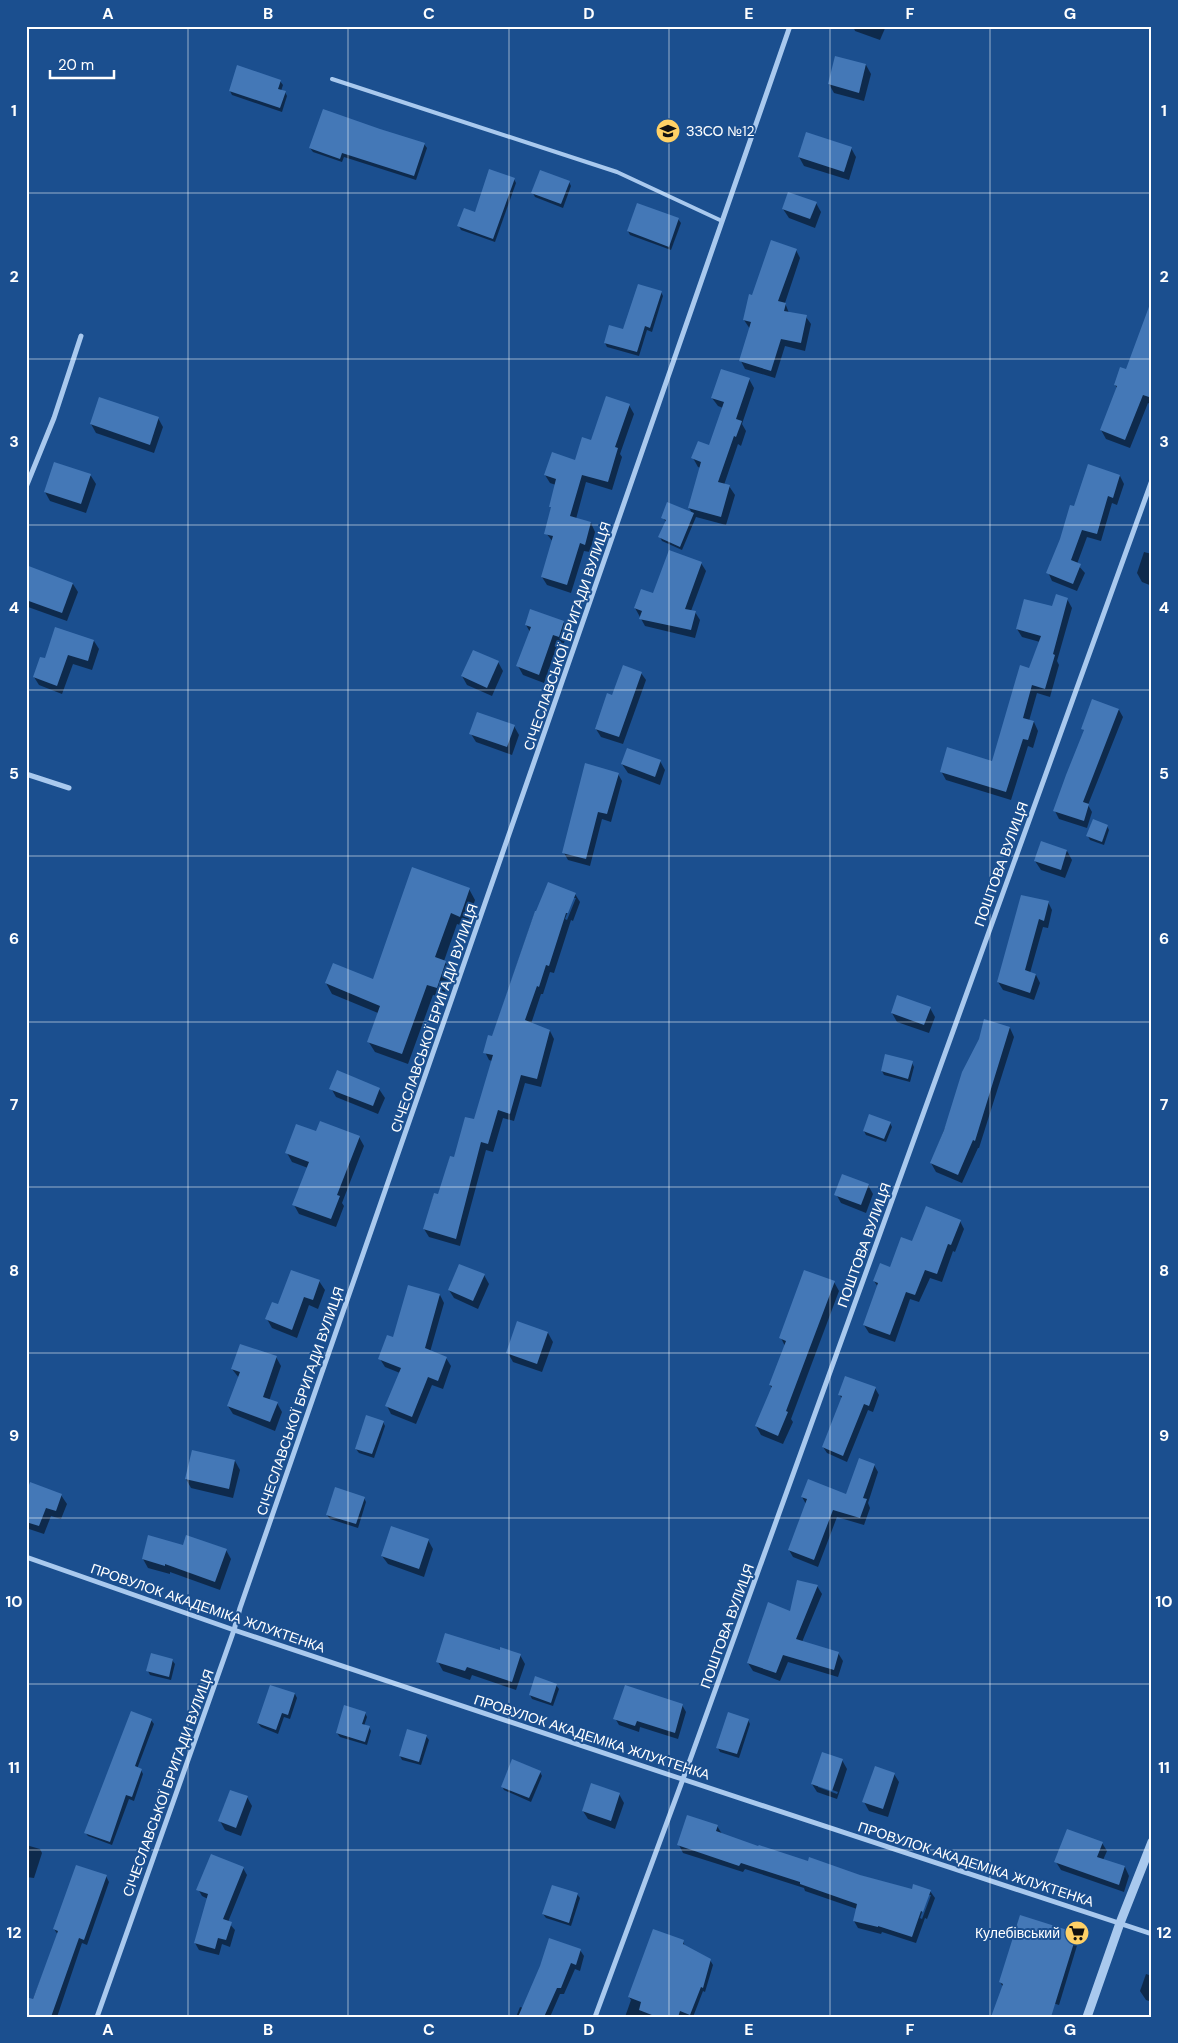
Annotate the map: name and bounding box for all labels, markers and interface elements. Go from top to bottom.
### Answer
text: A [102,3,114,24]
text: B [263,3,273,24]
text: C [423,3,435,24]
text: D [583,3,595,24]
text: E [744,3,754,24]
text: F [906,3,915,24]
text: G [1064,3,1076,24]
scale bar [50,48,114,80]
text: 20 m [58,55,94,75]
text: 1 [11,100,17,121]
text: 1 [1161,100,1167,121]
school or university icon: ЗЗСО №12 [655,118,681,144]
place label: ЗЗСО №12 [686,122,755,140]
text: 2 [9,266,19,287]
text: 2 [1159,266,1169,287]
text: 3 [9,431,19,452]
text: 3 [1159,431,1169,452]
street label: СІЧЕСЛАВСЬКОЇ БРИГАДИ ВУЛИЦЯ [519,519,615,753]
text: 4 [9,597,19,618]
text: 4 [1159,597,1169,618]
text: 5 [9,763,19,784]
text: 5 [1159,763,1169,784]
street label: ПОШТОВА ВУЛИЦЯ [970,799,1032,929]
street label: СІЧЕСЛАВСЬКОЇ БРИГАДИ ВУЛИЦЯ [386,901,482,1135]
text: 6 [9,928,19,949]
text: 6 [1159,928,1169,949]
text: 7 [10,1094,19,1115]
text: 7 [1160,1094,1169,1115]
street label: ПОШТОВА ВУЛИЦЯ [833,1180,895,1310]
text: 8 [9,1260,19,1281]
text: 8 [1159,1260,1169,1281]
street label: СІЧЕСЛАВСЬКОЇ БРИГАДИ ВУЛИЦЯ [252,1284,348,1518]
text: 9 [9,1425,19,1446]
text: 9 [1159,1425,1169,1446]
street label: ПРОВУЛОК АКАДЕМІКА ЖЛУКТЕНКА [88,1559,328,1657]
street label: ПОШТОВА ВУЛИЦЯ [696,1561,758,1691]
text: 10 [5,1591,23,1612]
text: 10 [1155,1591,1173,1612]
street label: СІЧЕСЛАВСЬКОЇ БРИГАДИ ВУЛИЦЯ [118,1667,218,1899]
street label: ПРОВУЛОК АКАДЕМІКА ЖЛУКТЕНКА [472,1690,713,1784]
text: 11 [8,1757,20,1778]
text: 11 [1158,1757,1170,1778]
street label: ПРОВУЛОК АКАДЕМІКА ЖЛУКТЕНКА [856,1817,1097,1911]
supermarket icon: Кулебівський [1064,1920,1090,1946]
text: 12 [6,1922,22,1943]
text: 12 [1156,1922,1172,1943]
place label: Кулебівський [975,1924,1060,1942]
text: A [102,2019,114,2040]
text: B [263,2019,273,2040]
text: C [423,2019,435,2040]
text: D [583,2019,595,2040]
text: E [744,2019,754,2040]
text: F [906,2019,915,2040]
text: G [1064,2019,1076,2040]

